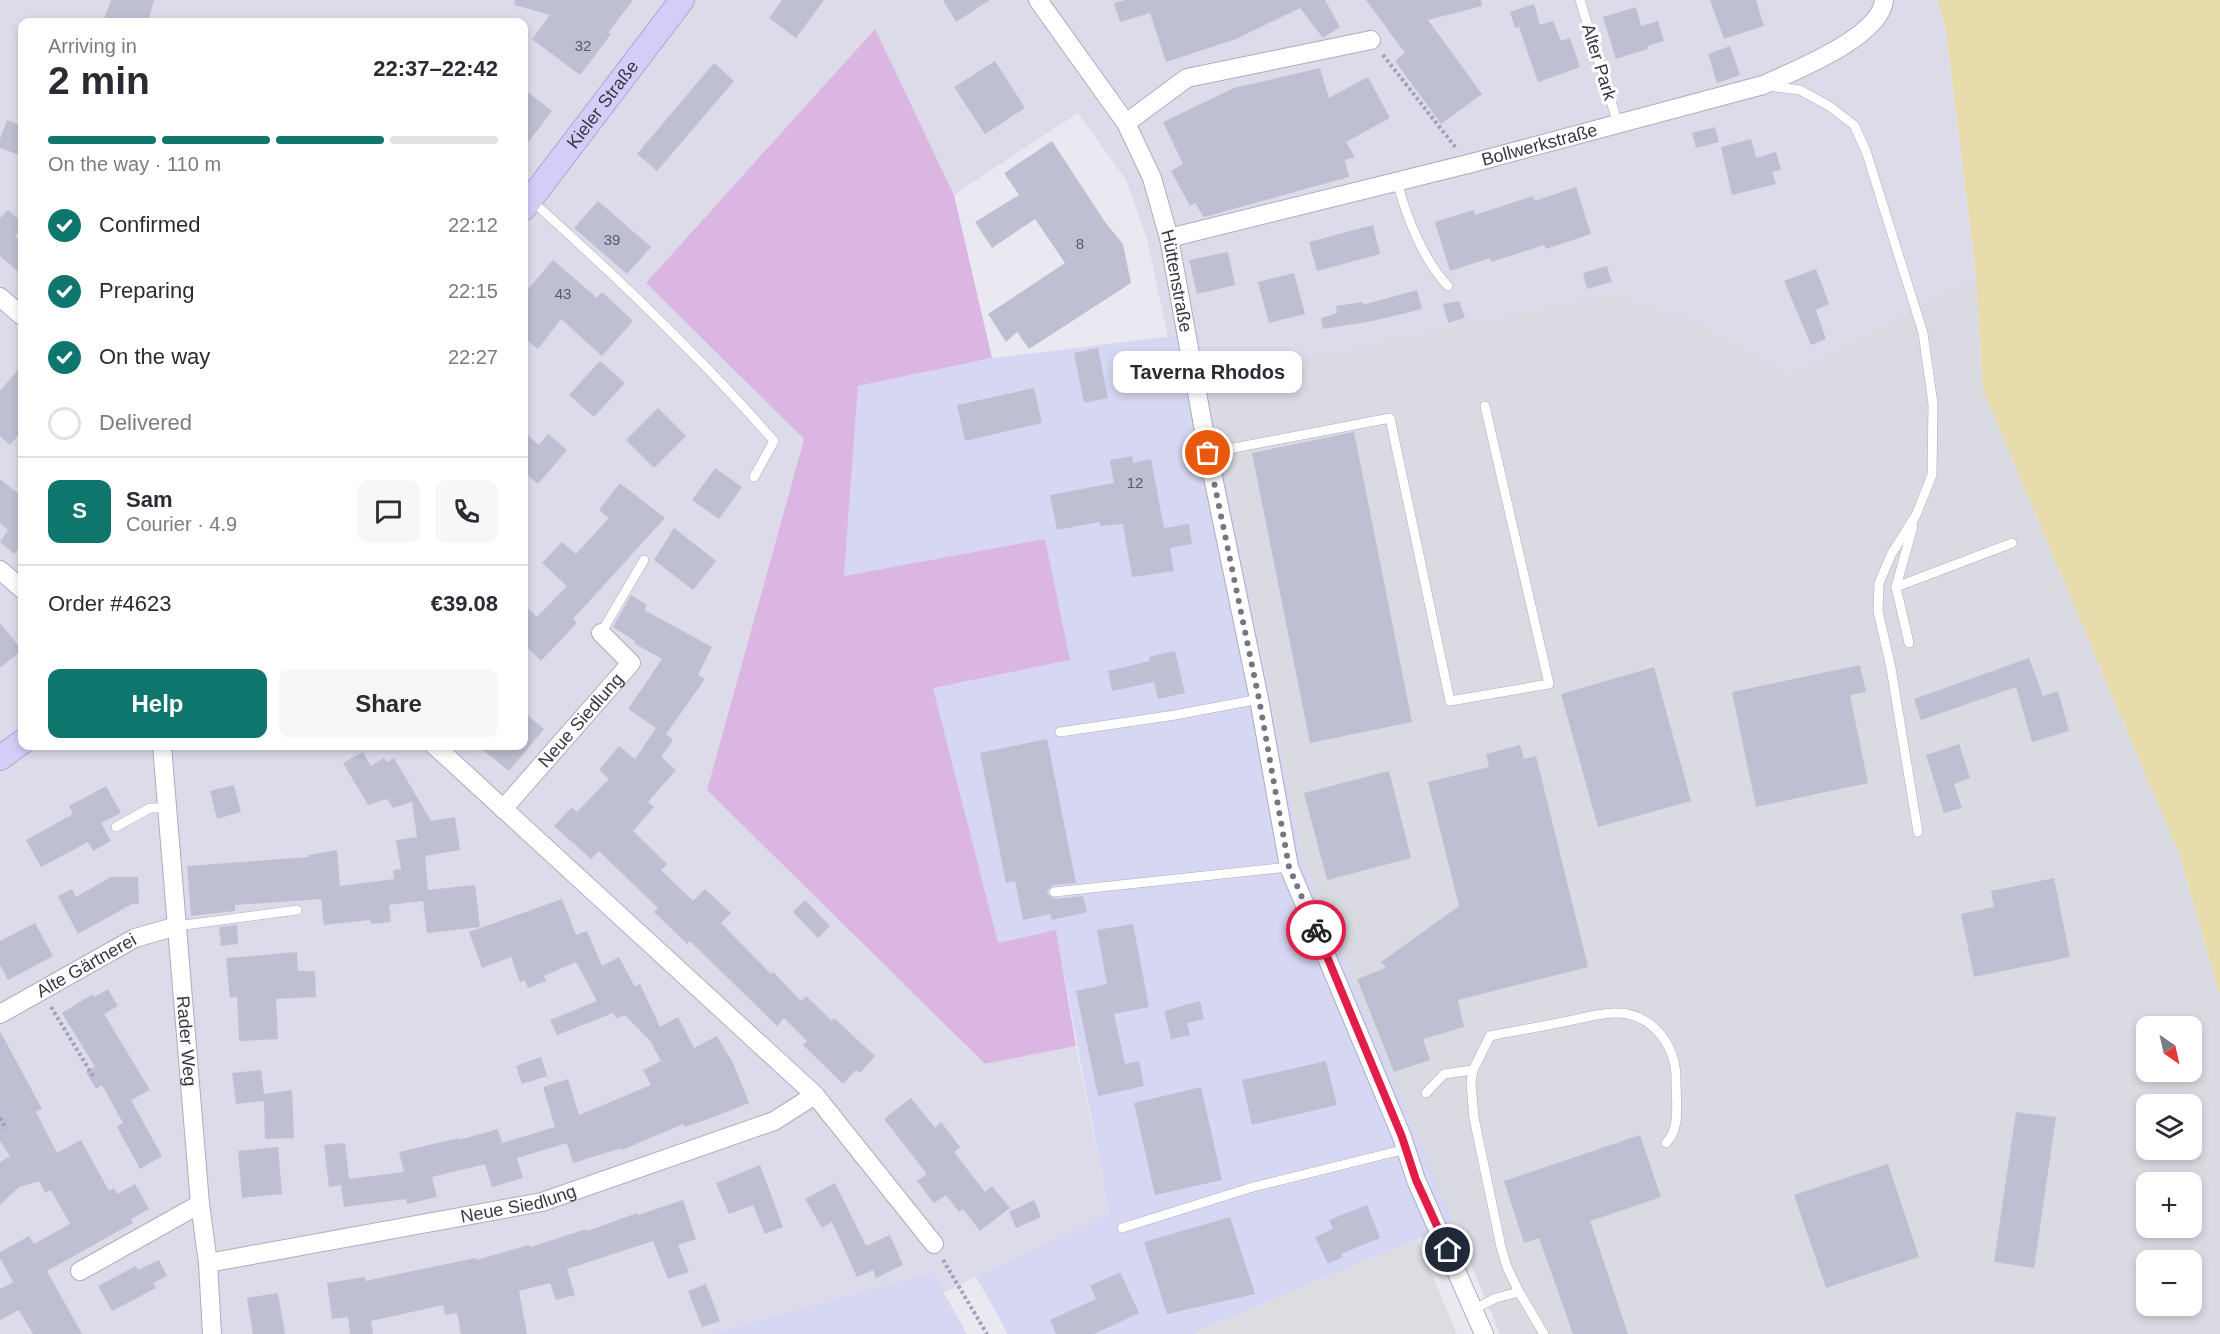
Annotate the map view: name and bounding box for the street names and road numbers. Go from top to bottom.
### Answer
street label: Alter Park [1578,21,1620,104]
street label: Kieler Straße [563,57,642,152]
street label: Bollwerkstraße [1479,120,1600,170]
street label: Hüttenstraße [1157,227,1196,334]
street label: Neue Siedlung [534,669,627,771]
street label: Alte Gärtnerei [33,929,140,1001]
street label: Rader Weg [173,995,200,1087]
street label: Neue Siedlung [459,1181,579,1227]

